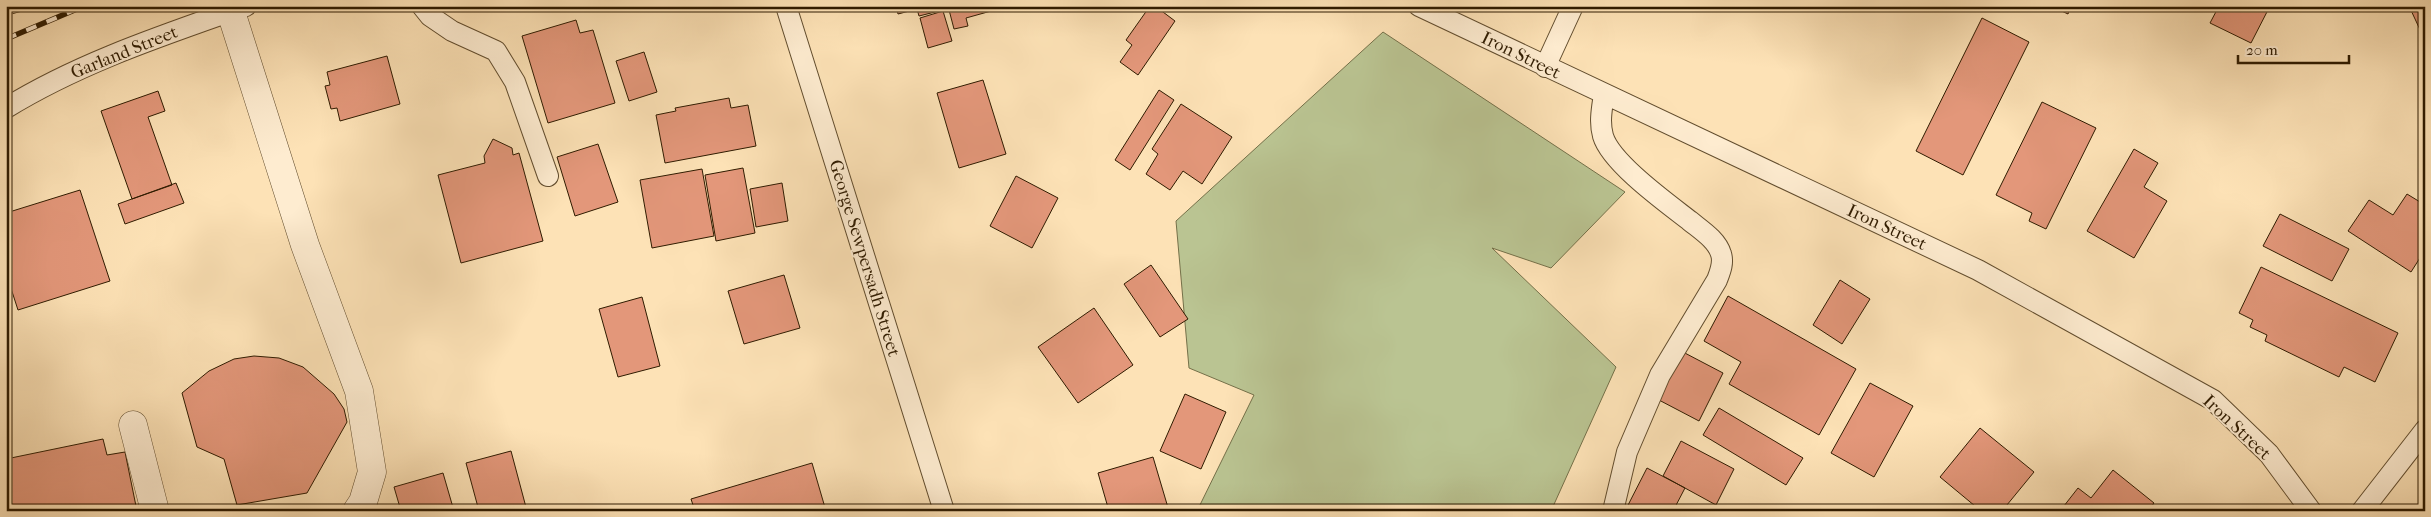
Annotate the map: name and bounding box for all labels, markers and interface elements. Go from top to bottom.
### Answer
street label: Garland Street [68,21,181,83]
street label: Iron Street [1478,27,1564,84]
scale bar [2238,32,2350,64]
text: 20 m [2246,41,2278,59]
street label: George Sewpersadh Street [825,157,905,360]
street label: Iron Street [1844,200,1930,255]
street label: Iron Street [2198,391,2275,465]

